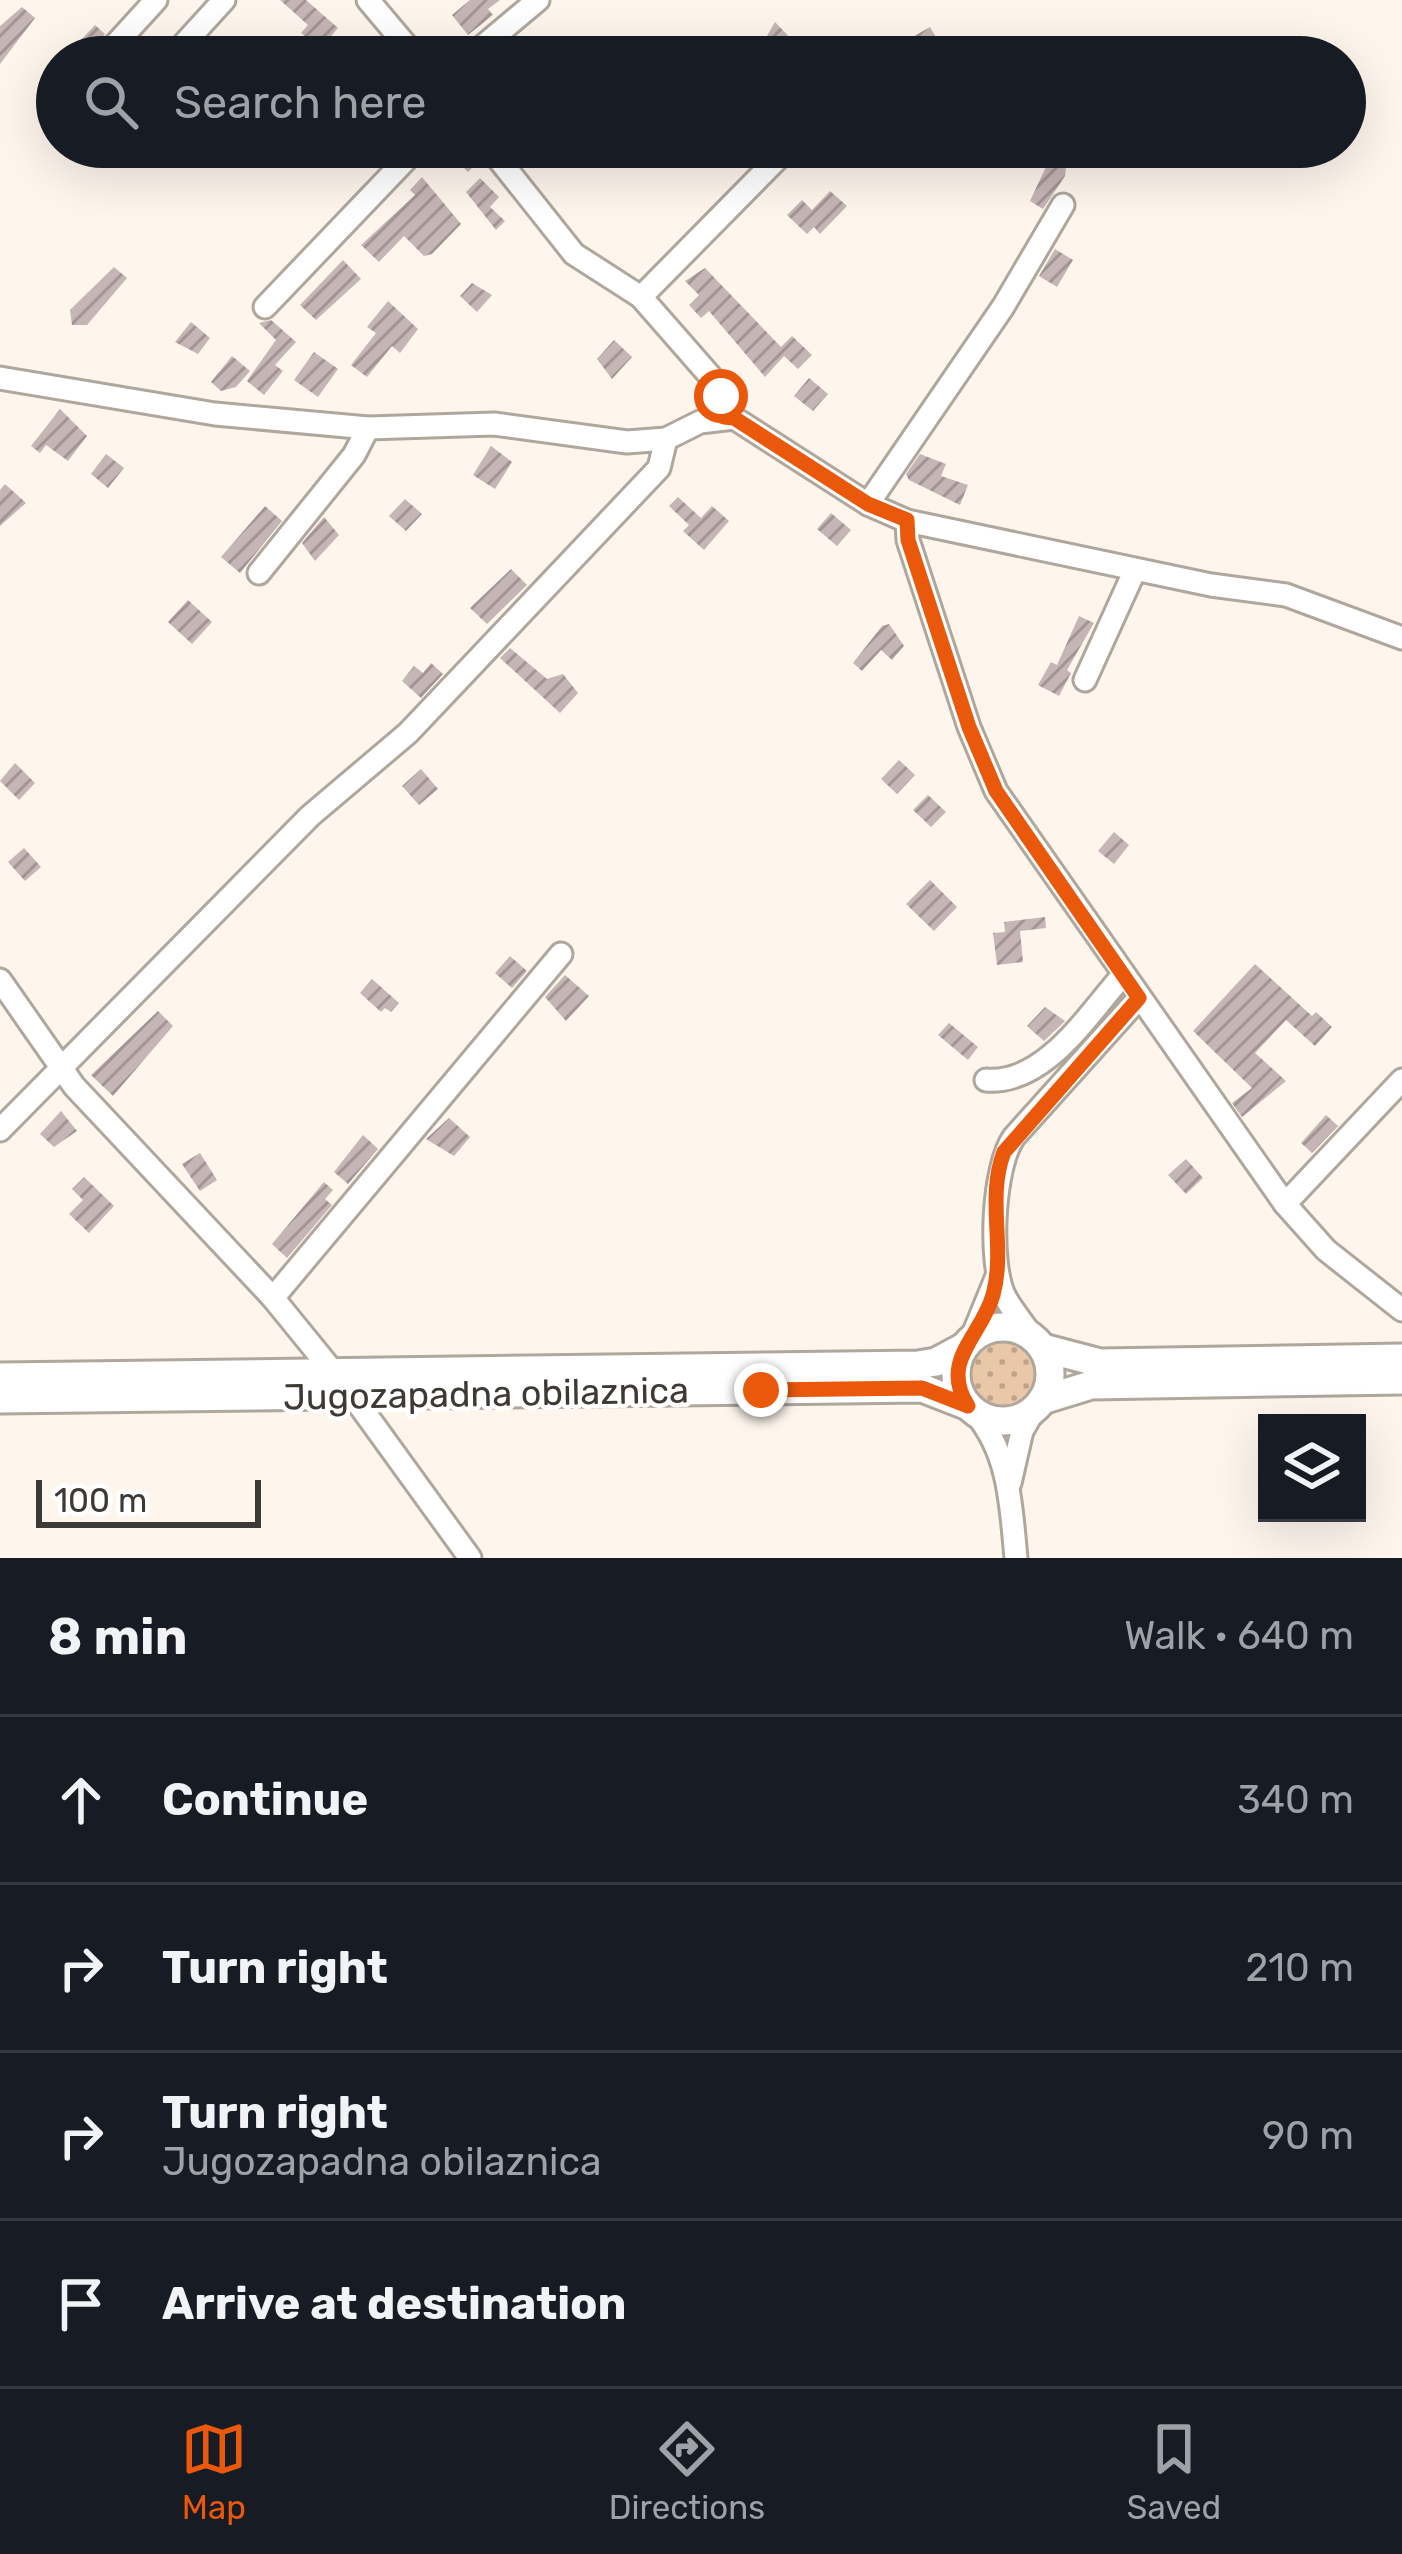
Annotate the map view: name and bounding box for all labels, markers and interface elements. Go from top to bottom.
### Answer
search box [36,36,1366,168]
icon: search [78,69,144,135]
text: Search here [174,76,426,129]
route start [694,369,748,423]
route end [734,1363,788,1417]
street label: Jugozapadna obilaznica [283,1368,689,1419]
map controls [1258,1414,1366,1522]
button: layers [1258,1414,1366,1522]
scale bar [36,1474,261,1527]
text: 100 m [54,1481,147,1520]
text: 8 min [48,1606,188,1667]
text: Walk · 640 m [1124,1613,1354,1659]
icon: ahead [48,1767,114,1833]
text: Continue [162,1773,368,1826]
text: 340 m [1237,1777,1354,1823]
icon: right [48,1935,114,2001]
text: Turn right [162,1941,388,1994]
text: 210 m [1245,1945,1354,1991]
text: Turn right [162,2086,388,2139]
icon: right [48,2103,114,2169]
text: 90 m [1262,2113,1354,2159]
text: Jugozapadna obilaznica [162,2139,602,2185]
icon: arrive [48,2271,114,2337]
text: Arrive at destination [162,2277,627,2330]
tab: Map [181,2416,247,2527]
tab: Directions [609,2416,765,2527]
tab: Saved [1127,2416,1221,2527]

